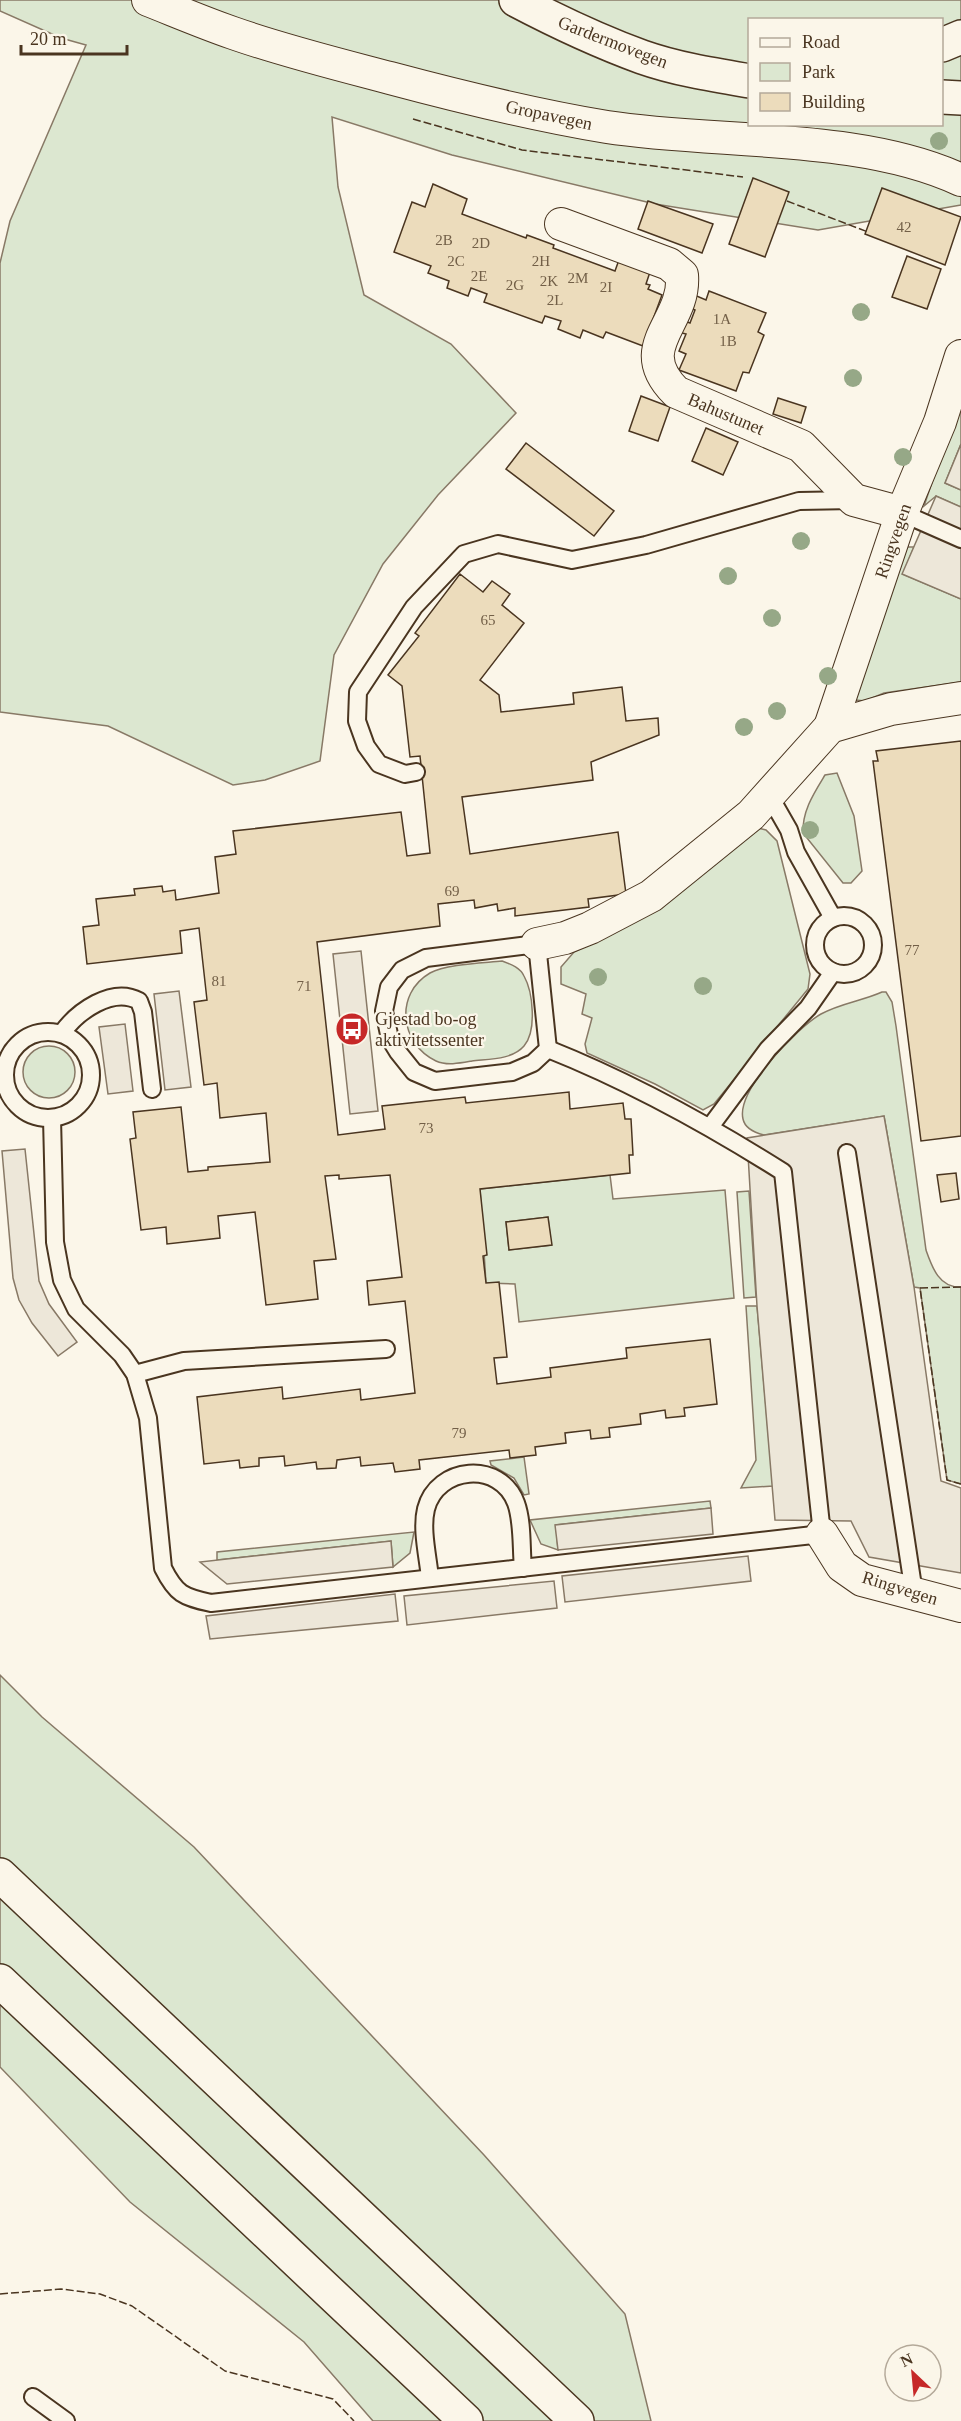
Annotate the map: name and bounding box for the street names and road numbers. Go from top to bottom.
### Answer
street label: Gardermovegen [555,12,671,72]
street label: Gropavegen [504,96,594,134]
street label: Bahustunet [685,389,767,439]
street label: Ringvegen [871,501,915,581]
street label: Ringvegen [860,1567,940,1609]

